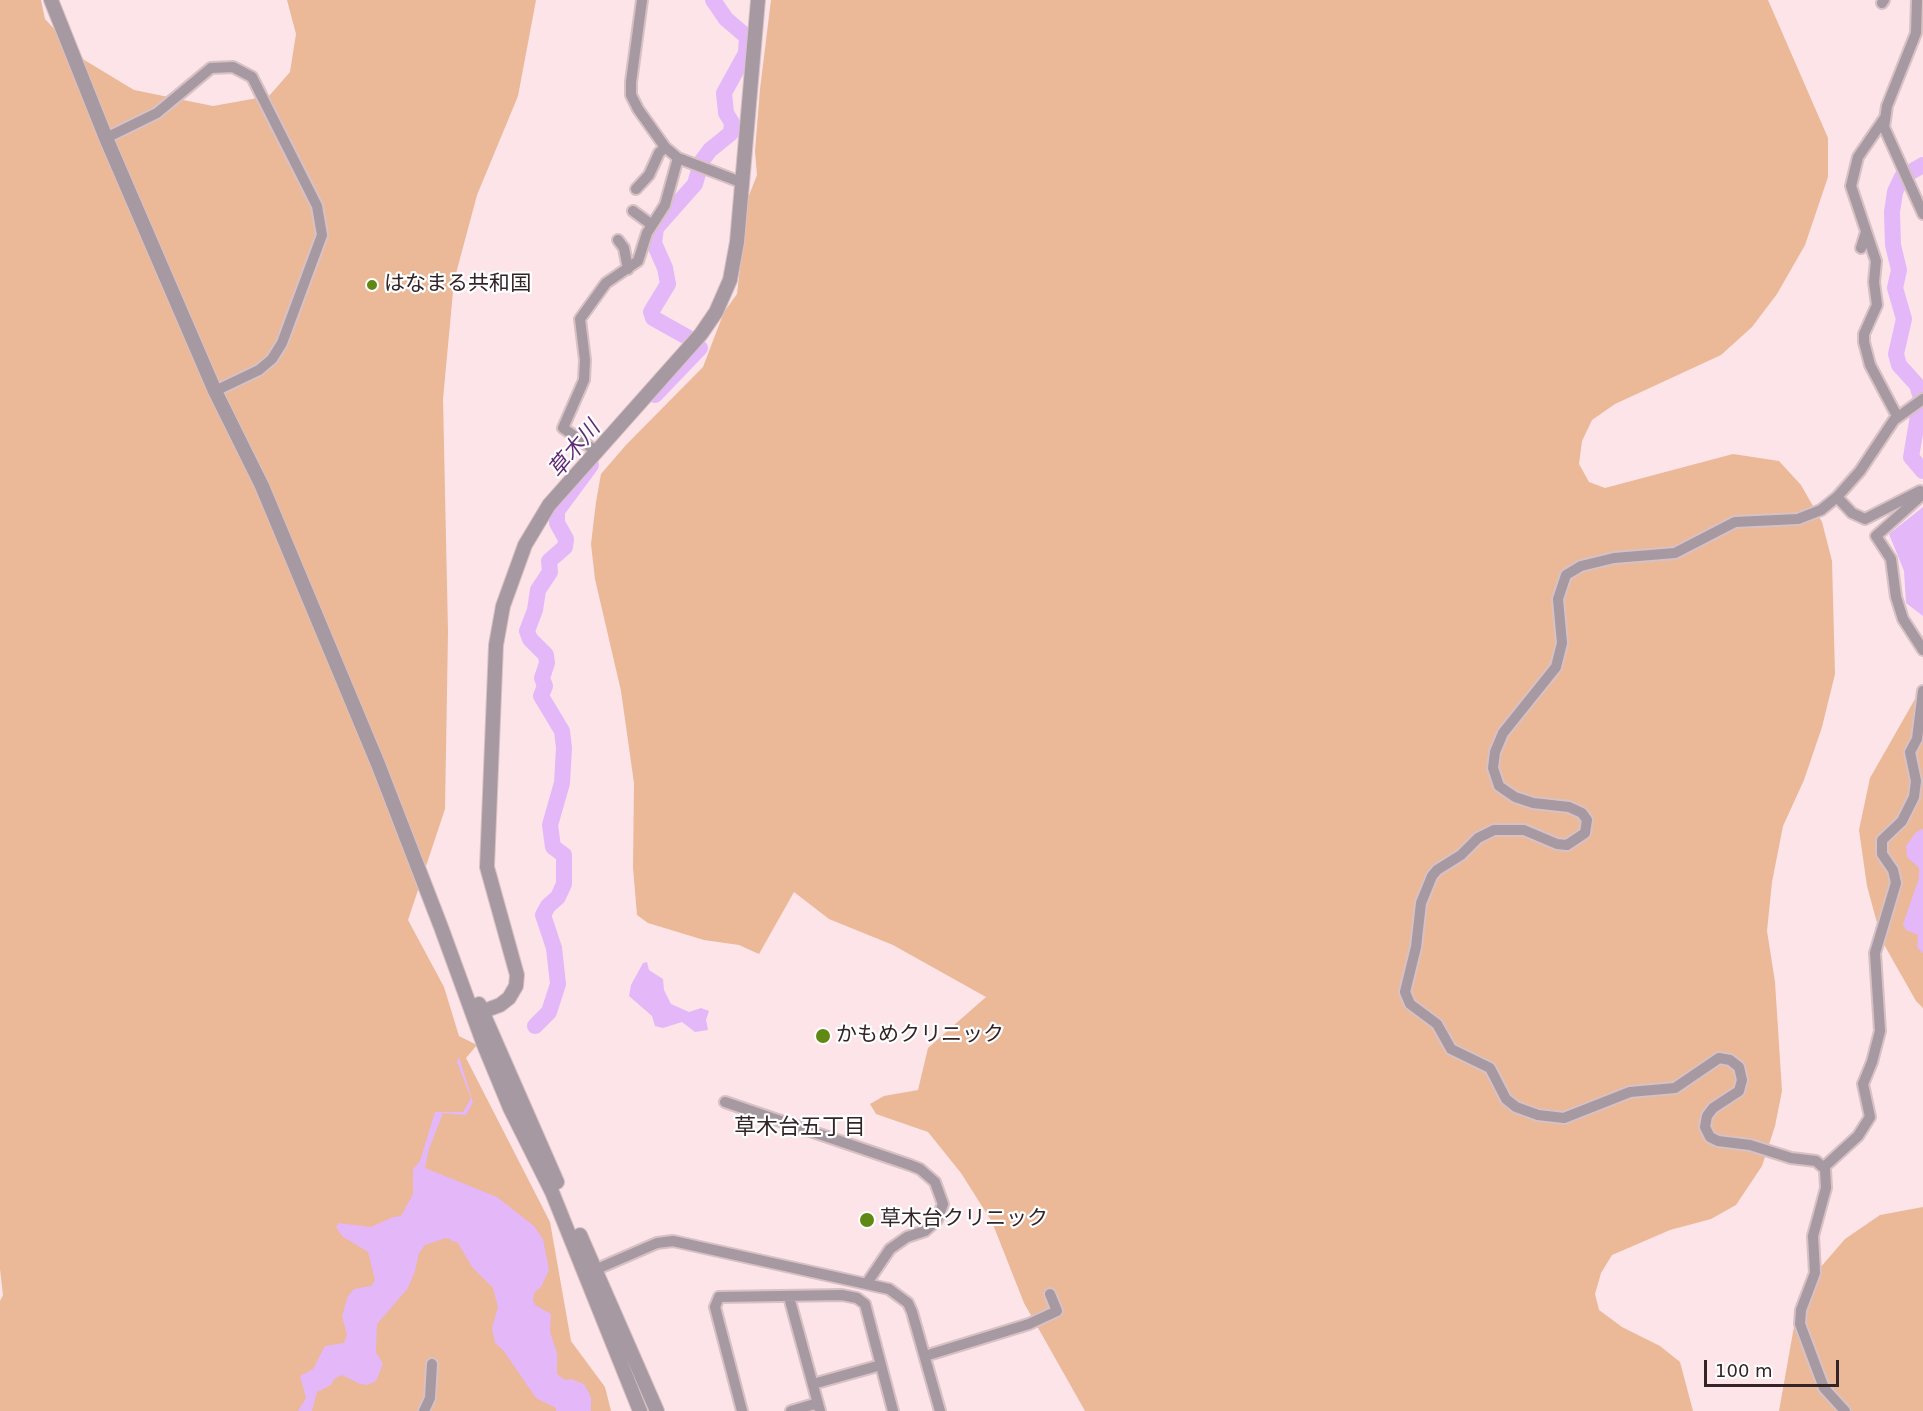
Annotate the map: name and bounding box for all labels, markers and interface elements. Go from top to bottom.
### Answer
place label: はなまる共和国 [384,272,531,298]
marker: はなまる共和国 [365,278,379,292]
water label: 草木川 [544,416,606,484]
place label: かもめクリニック [836,1023,1004,1049]
marker: かもめクリニック [814,1027,832,1045]
district label: 草木台五丁目 [734,1115,866,1141]
place label: 草木台クリニック [880,1207,1048,1233]
marker: 草木台クリニック [858,1211,876,1229]
scale bar [1707,1348,1842,1386]
text: 100 m [1715,1360,1773,1381]

